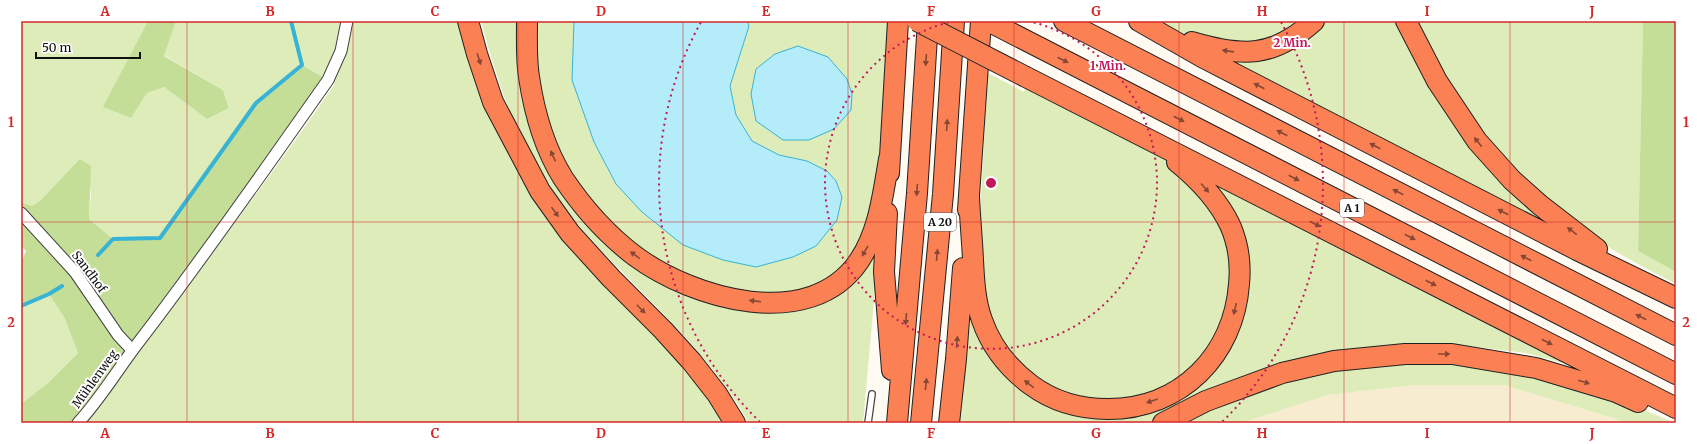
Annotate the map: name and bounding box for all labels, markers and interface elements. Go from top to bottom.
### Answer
text: A [99,3,110,20]
text: B [265,3,275,20]
text: C [431,3,440,20]
text: D [596,3,606,20]
text: E [762,3,771,20]
text: F [927,3,935,20]
text: G [1091,3,1101,20]
text: H [1257,3,1268,20]
text: I [1424,3,1430,20]
text: J [1588,3,1595,20]
scale bar [36,34,140,60]
text: 2 Min. [1273,35,1311,50]
text: 50 m [42,40,71,55]
one-way arrow [1222,48,1234,54]
one-way arrow [476,53,482,65]
one-way arrow [922,54,929,66]
one-way arrow [1057,57,1069,63]
text: 1 Min. [1090,58,1126,73]
one-way arrow [1253,83,1265,90]
text: 1 [8,114,14,131]
text: 1 [1683,114,1689,131]
one-way arrow [1173,116,1184,122]
one-way arrow [944,119,951,131]
one-way arrow [1276,130,1288,136]
one-way arrow [1474,136,1483,147]
one-way arrow [1369,143,1380,149]
one-way arrow [550,151,556,162]
one-way arrow [1289,175,1300,181]
centre of rings [984,176,998,190]
one-way arrow [1201,183,1209,194]
one-way arrow [914,184,921,196]
one-way arrow [1392,189,1403,196]
road number: A 1 [1340,199,1364,217]
one-way arrow [551,206,559,217]
one-way arrow [1497,208,1508,215]
road number: A 20 [924,213,956,231]
one-way arrow [1309,221,1321,227]
one-way arrow [1567,227,1578,235]
one-way arrow [1404,234,1416,241]
one-way arrow [861,245,868,257]
street label: Sandhof [69,248,110,296]
one-way arrow [934,249,941,261]
one-way arrow [630,251,640,259]
one-way arrow [1520,255,1532,261]
one-way arrow [1425,280,1437,286]
one-way arrow [749,298,761,305]
one-way arrow [1232,303,1238,315]
one-way arrow [636,304,646,314]
one-way arrow [903,313,910,325]
text: 2 [7,314,15,331]
one-way arrow [1636,314,1647,321]
text: 2 [1682,314,1690,331]
one-way arrow [954,336,961,348]
one-way arrow [1541,339,1553,345]
street label: Mühlenweg [68,346,121,411]
one-way arrow [1438,351,1451,357]
one-way arrow [922,378,929,390]
one-way arrow [1024,379,1035,388]
one-way arrow [1579,379,1591,385]
one-way arrow [1146,399,1158,405]
text: A [99,425,110,442]
text: B [265,425,275,442]
text: C [431,425,440,442]
text: D [596,425,606,442]
text: E [762,425,771,442]
text: F [927,425,935,442]
text: G [1091,425,1101,442]
text: H [1257,425,1268,442]
text: I [1424,425,1430,442]
text: J [1588,425,1595,442]

